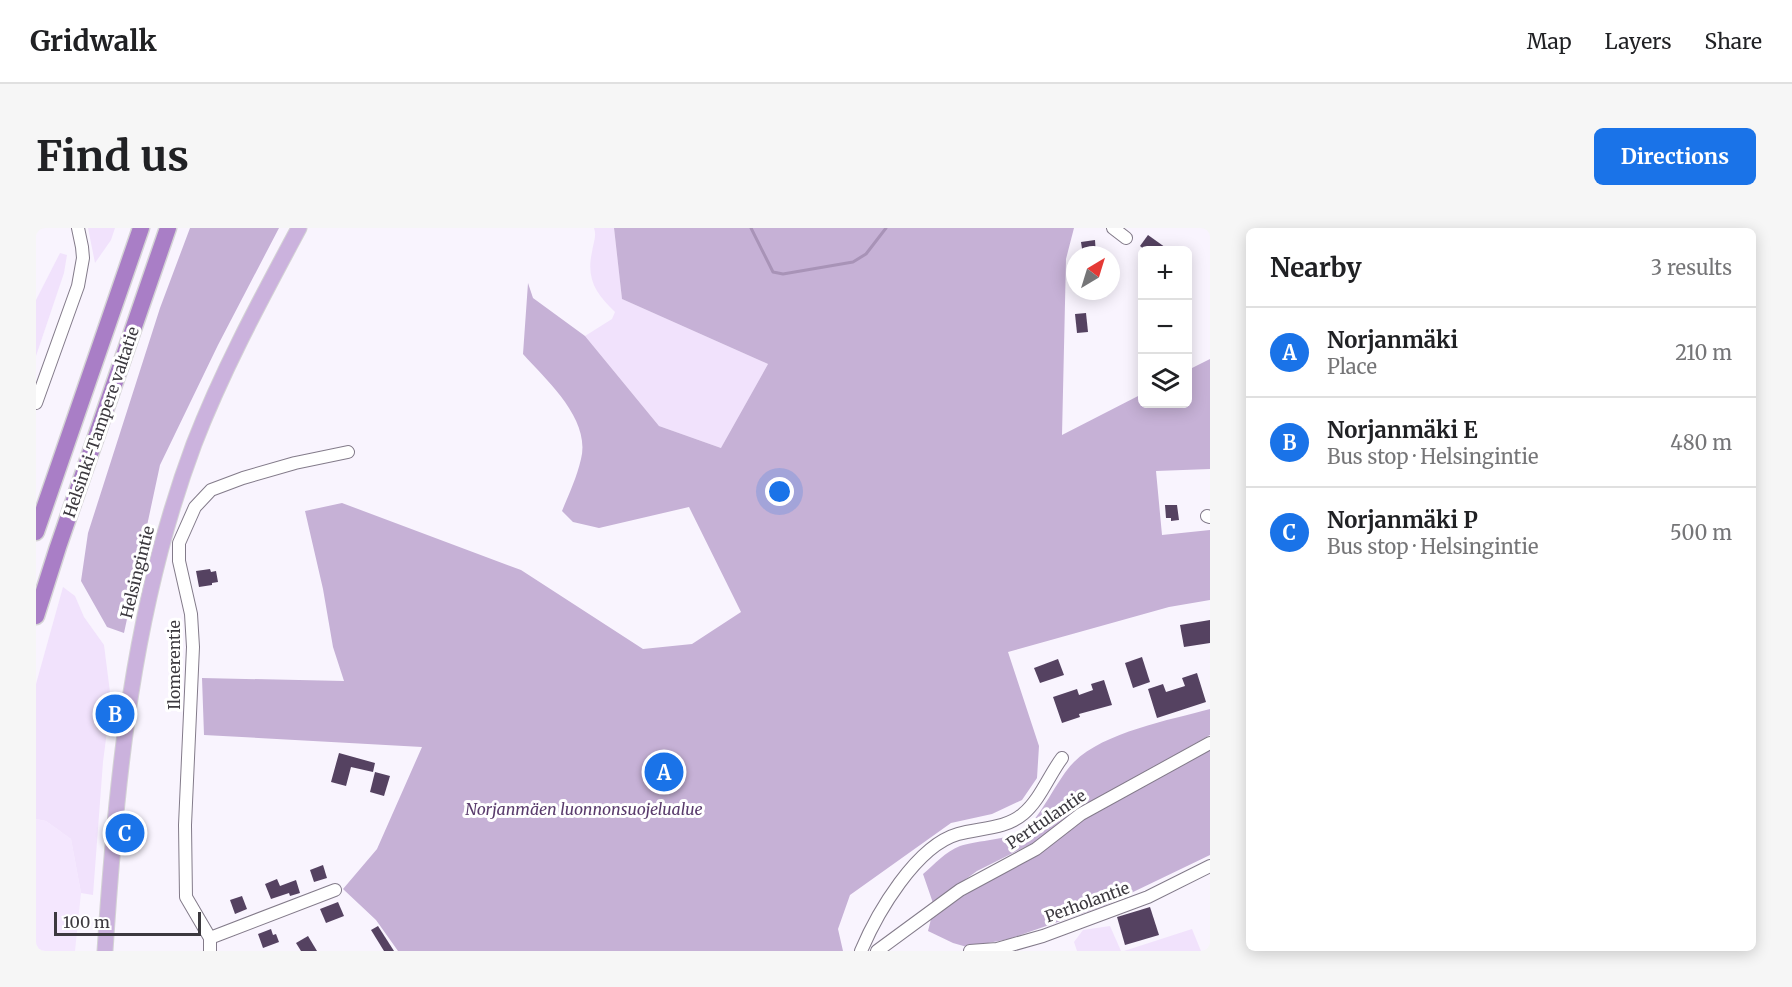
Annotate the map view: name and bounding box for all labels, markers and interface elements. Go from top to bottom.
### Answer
text: Gridwalk [30,23,157,59]
text: Map [1527,28,1572,55]
text: Layers [1605,28,1672,55]
text: Share [1705,28,1762,55]
button: Directions [1594,128,1756,185]
text: Find us [36,130,189,182]
north arrow [1066,246,1120,300]
map controls [1138,246,1192,408]
button: + [1138,246,1192,300]
text: Nearby [1270,251,1362,284]
text: 3 results [1651,255,1732,280]
button: − [1138,300,1192,354]
street label: Helsinki-Tampere valtatie [59,324,143,520]
text: Norjanmäki [1327,326,1458,354]
text: A [1282,340,1297,365]
text: 210 m [1675,340,1732,365]
button: layers [1138,354,1192,408]
text: Place [1327,354,1377,379]
text: Norjanmäki E [1327,416,1478,444]
text: B [1283,430,1296,455]
text: 480 m [1670,430,1732,455]
text: Bus stop · Helsingintie [1327,444,1538,469]
your location [765,477,794,506]
text: Norjanmäki P [1327,506,1478,534]
text: C [1283,520,1296,545]
text: 500 m [1670,520,1732,545]
street label: Helsingintie [116,524,158,620]
text: Bus stop · Helsingintie [1327,534,1538,559]
street label: Ilomerentie [164,620,184,710]
pin: B [96,692,134,736]
pin: A [644,750,684,794]
street label: Perttulantie [1002,785,1090,853]
park label: Norjanmäen luonnonsuojelualue [465,799,703,819]
pin: C [106,810,145,856]
street label: Perholantie [1042,877,1132,927]
scale bar [54,909,201,936]
text: 100 m [63,912,110,932]

